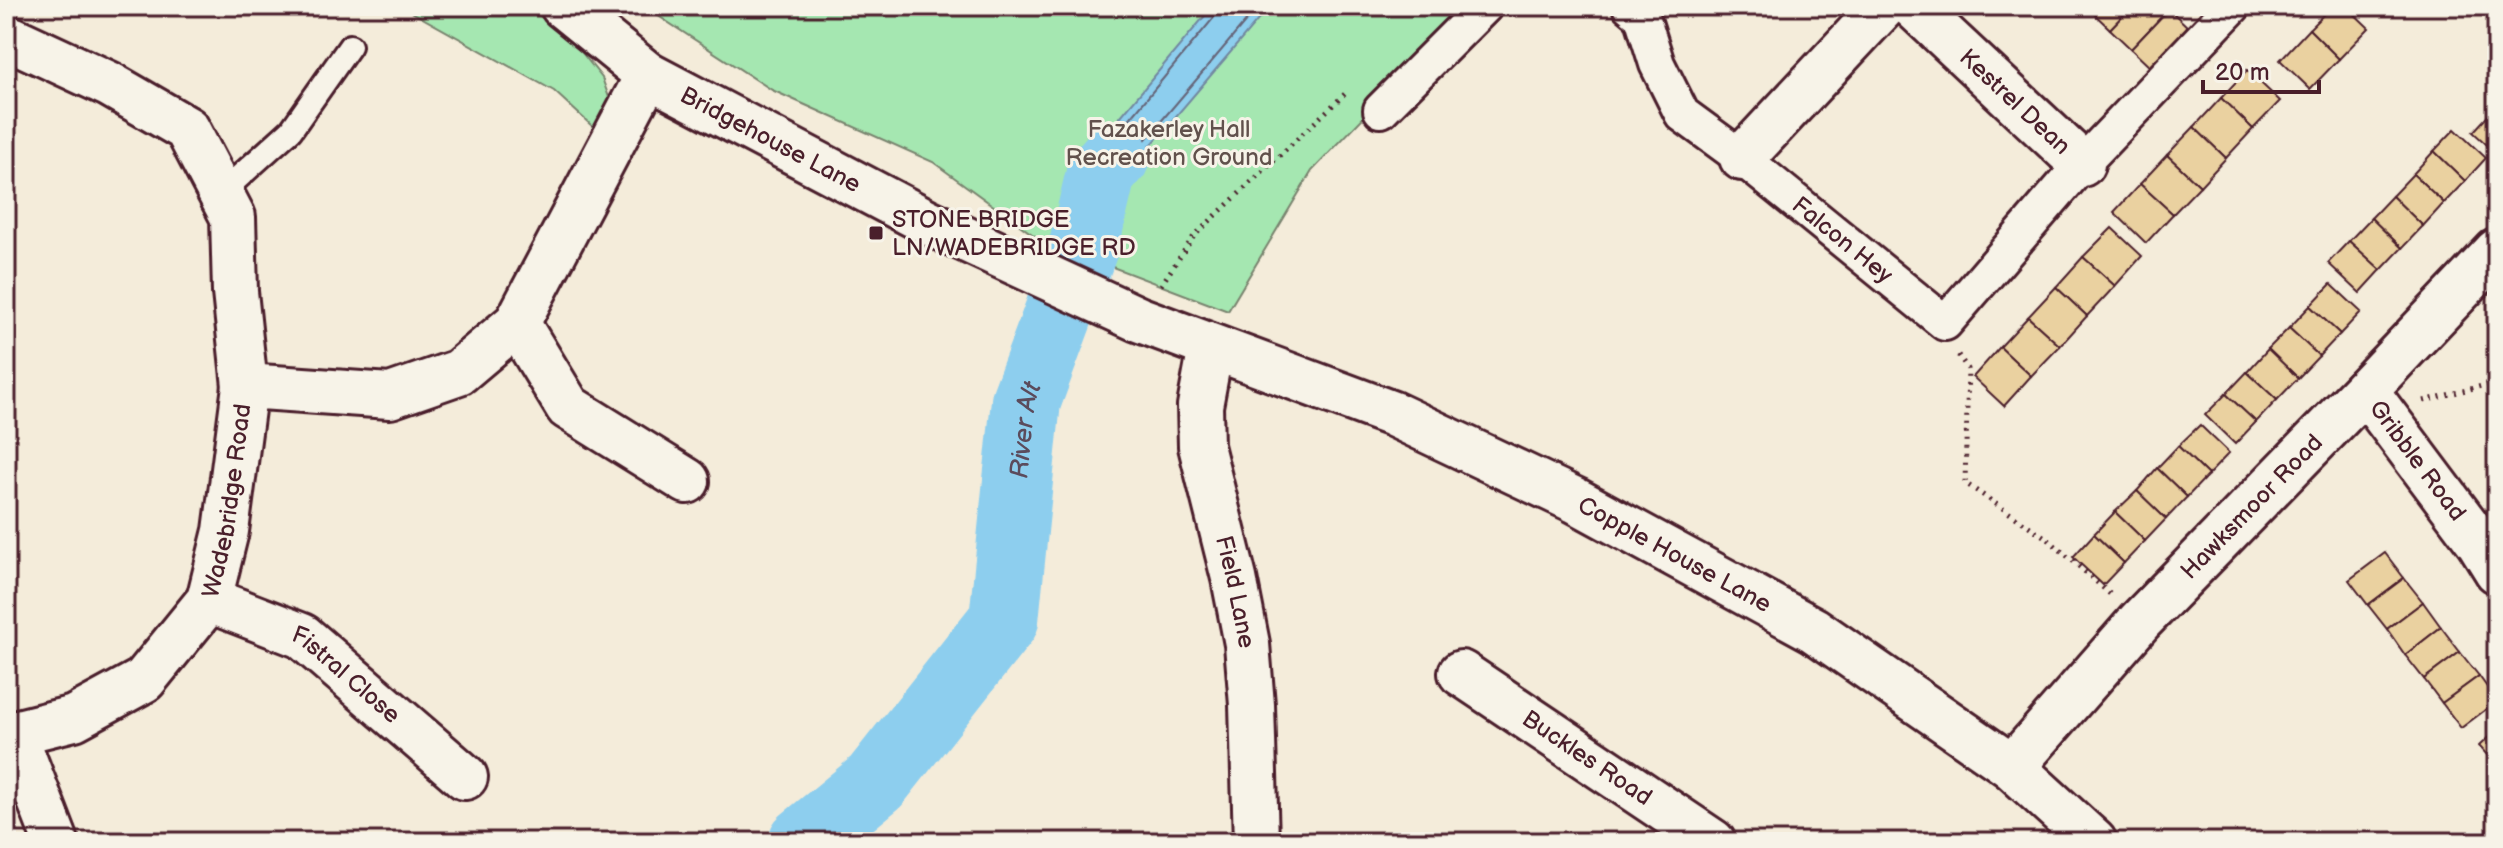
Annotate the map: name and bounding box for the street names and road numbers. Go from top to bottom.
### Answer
street label: Kestrel Dean [1953,43,2077,161]
street label: Bridgehouse Lane [675,81,866,199]
street label: Falcon Hey [1786,191,1899,290]
street label: Gribble Road [2363,395,2472,527]
street label: Wadebridge Road [196,402,258,601]
street label: Hawksmoor Road [2175,428,2329,585]
street label: Copple House Lane [1573,490,1776,619]
street label: Field Lane [1209,533,1261,651]
street label: Fistral Close [288,620,406,730]
street label: Buckles Road [1516,704,1657,812]

